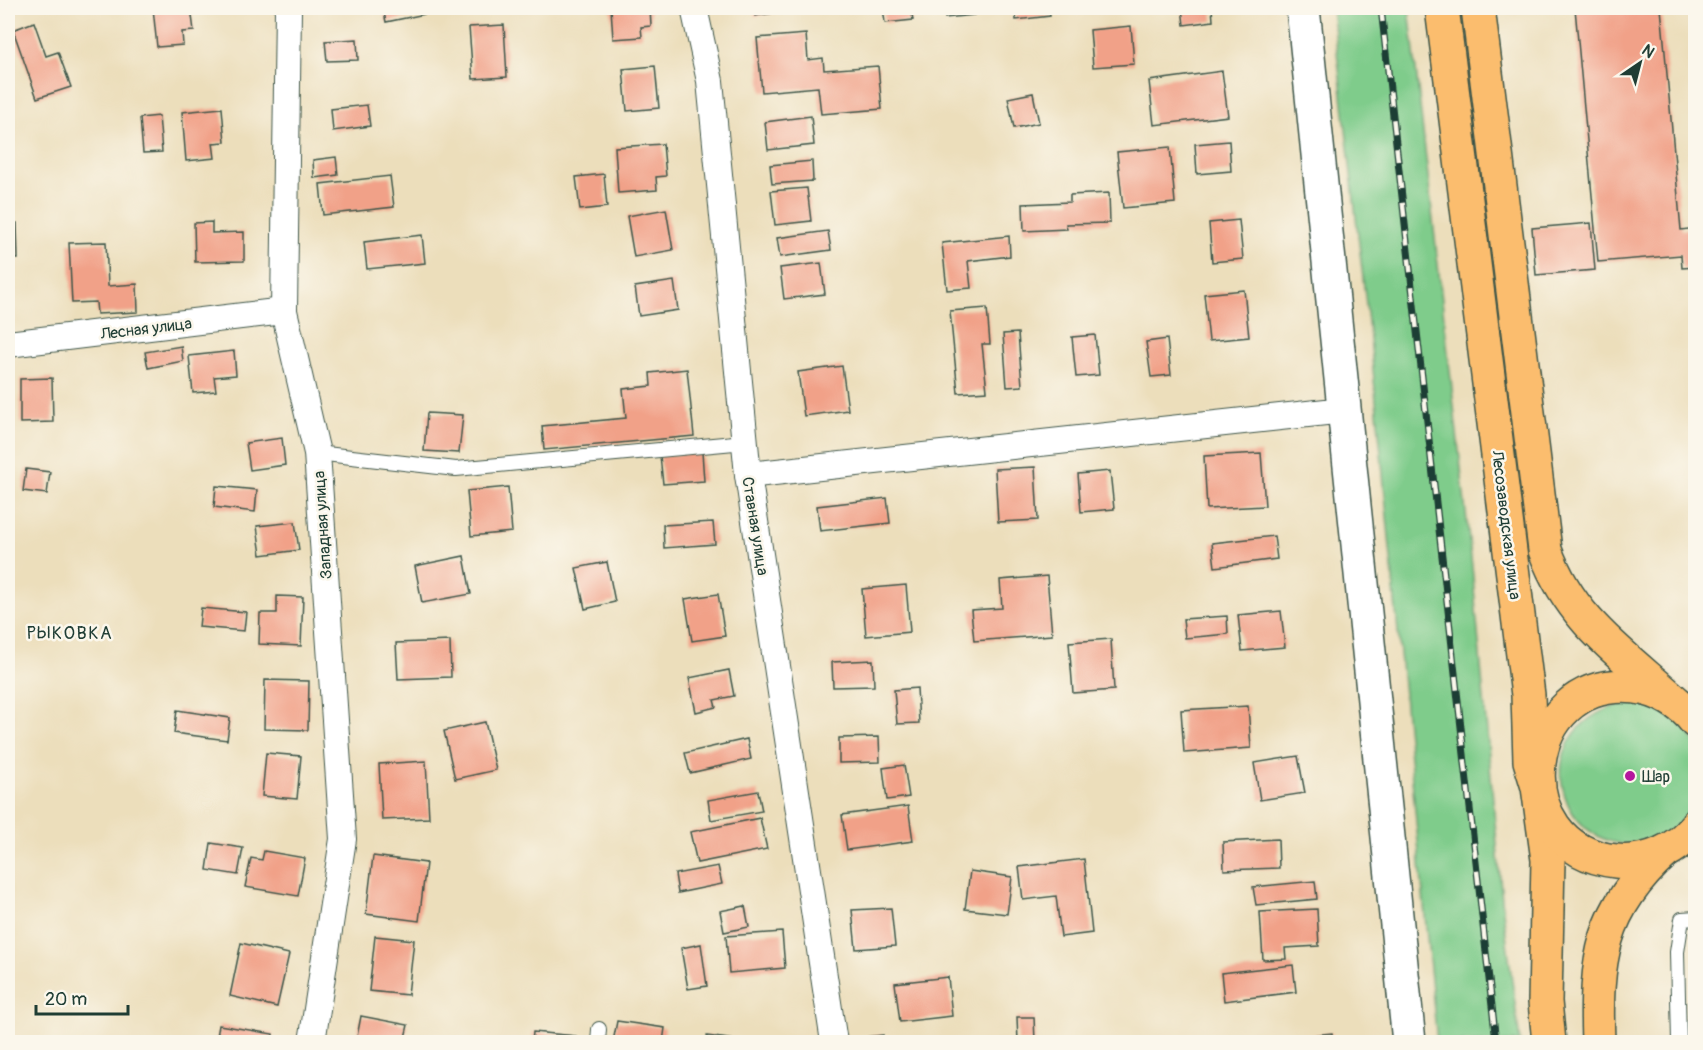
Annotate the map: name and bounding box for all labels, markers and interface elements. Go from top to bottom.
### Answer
north arrow [1610,33,1670,93]
text: N [1638,40,1658,63]
street label: Лесная улица [98,313,193,345]
street label: Лесозаводская улица [1487,448,1525,601]
street label: Западная улица [309,470,337,580]
street label: Ставная улица [737,475,773,577]
district label: РЫКОВКА [27,622,113,645]
place label: Шар [1642,767,1670,787]
marker: Шар [1623,769,1637,783]
scale bar [36,978,128,1016]
text: 20 m [45,988,87,1011]

